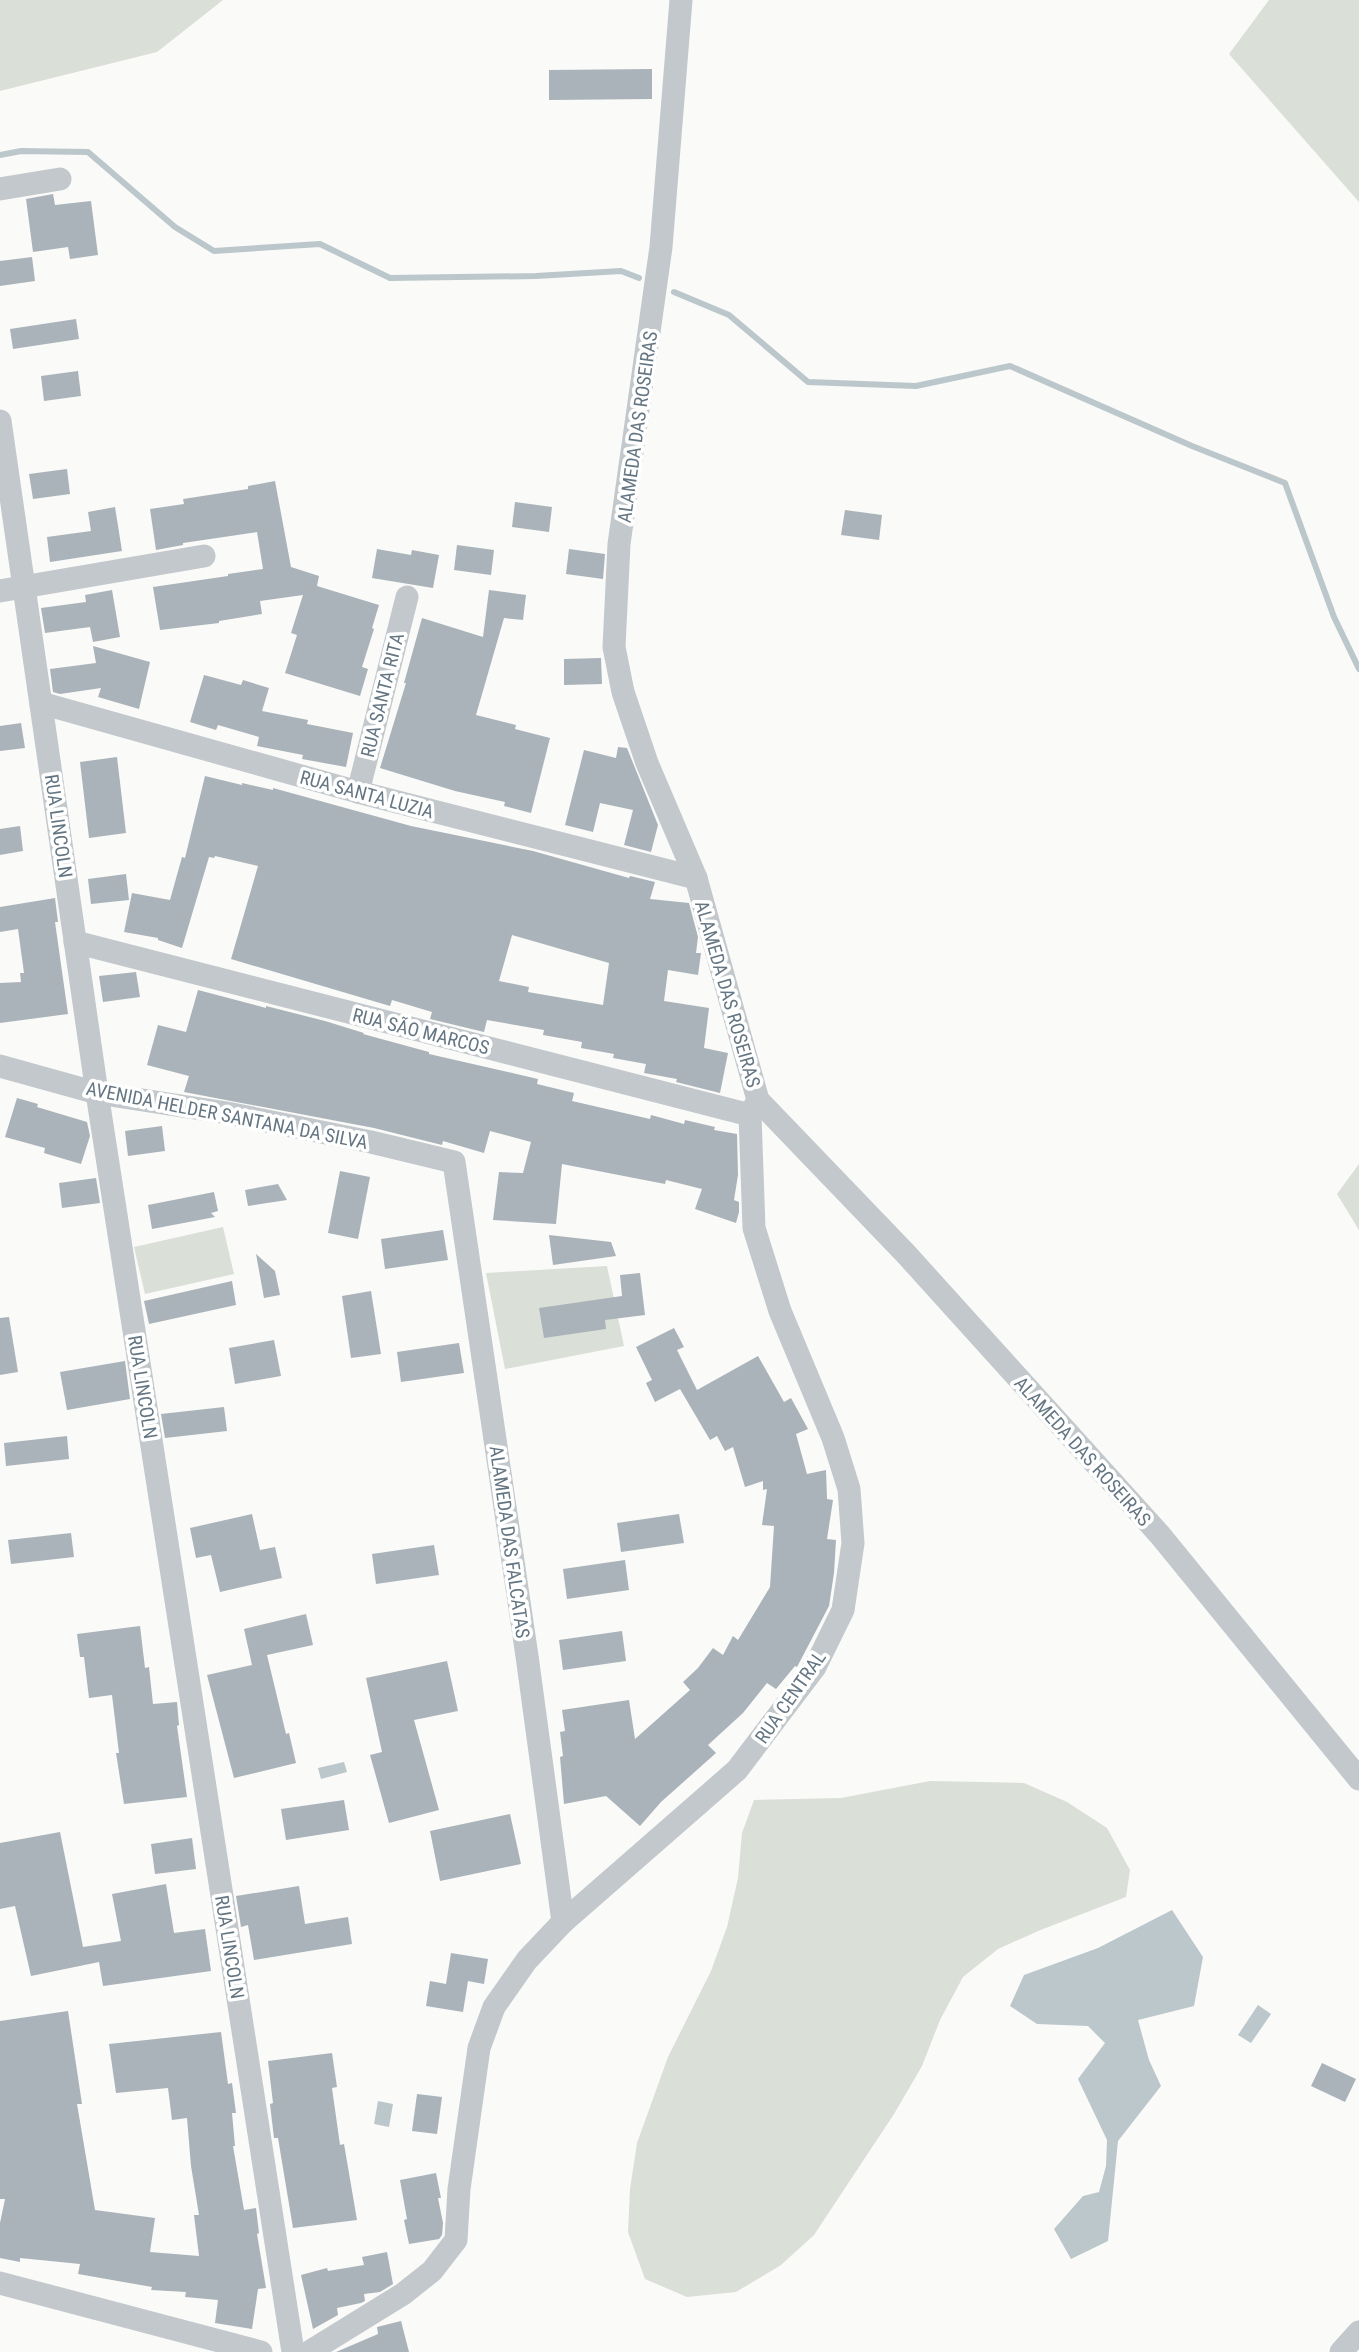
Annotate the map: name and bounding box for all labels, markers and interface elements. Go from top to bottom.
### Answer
street label: ALAMEDA DAS ROSEIRAS [613,330,662,524]
street label: RUA SANTA RITA [356,631,409,760]
street label: RUA SANTA LUZIA [297,766,436,823]
street label: RUA LINCOLN [40,773,77,879]
street label: ALAMEDA DAS ROSEIRAS [690,898,765,1090]
street label: RUA SÃO MARCOS [350,1003,492,1060]
street label: AVENIDA HELDER SANTANA DA SILVA [84,1077,370,1154]
street label: RUA LINCOLN [123,1334,162,1440]
street label: ALAMEDA DAS ROSEIRAS [1009,1372,1156,1531]
street label: ALAMEDA DAS FALCATAS [485,1444,534,1640]
street label: RUA CENTRAL [750,1647,831,1748]
street label: RUA LINCOLN [210,1894,249,2000]

